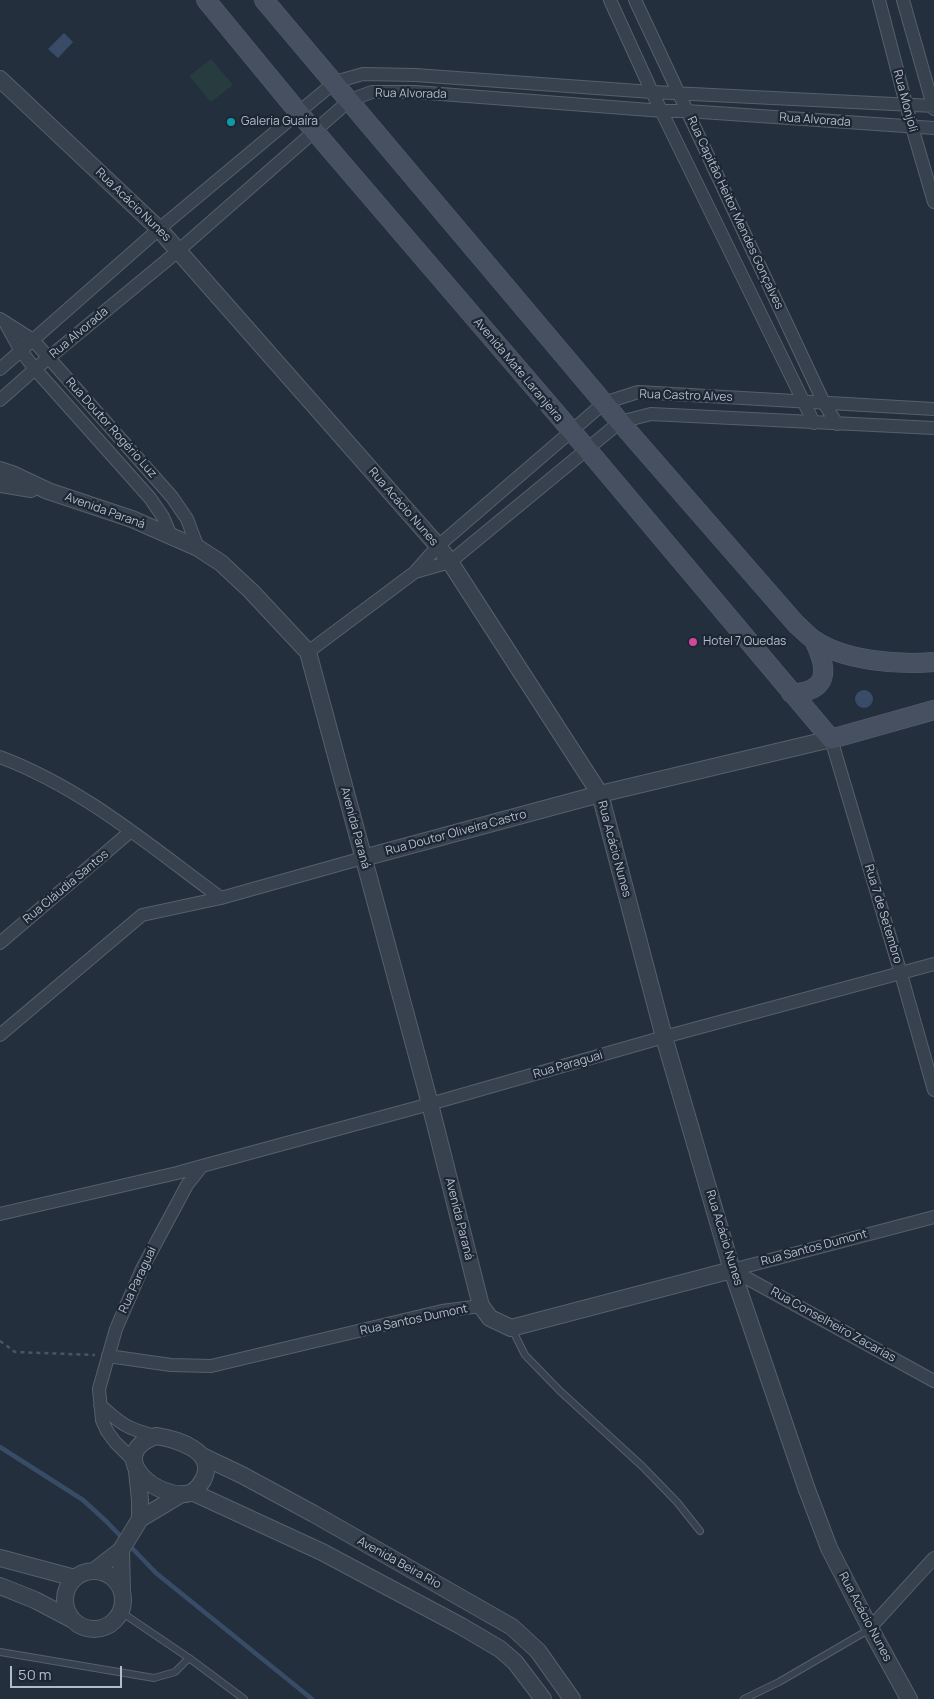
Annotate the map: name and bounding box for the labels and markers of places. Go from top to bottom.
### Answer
place label: Galeria Guaíra [241,115,318,129]
marker: Galeria Guaíra [225,116,237,128]
place label: Hotel 7 Quedas [703,635,786,649]
marker: Hotel 7 Quedas [687,636,699,648]

